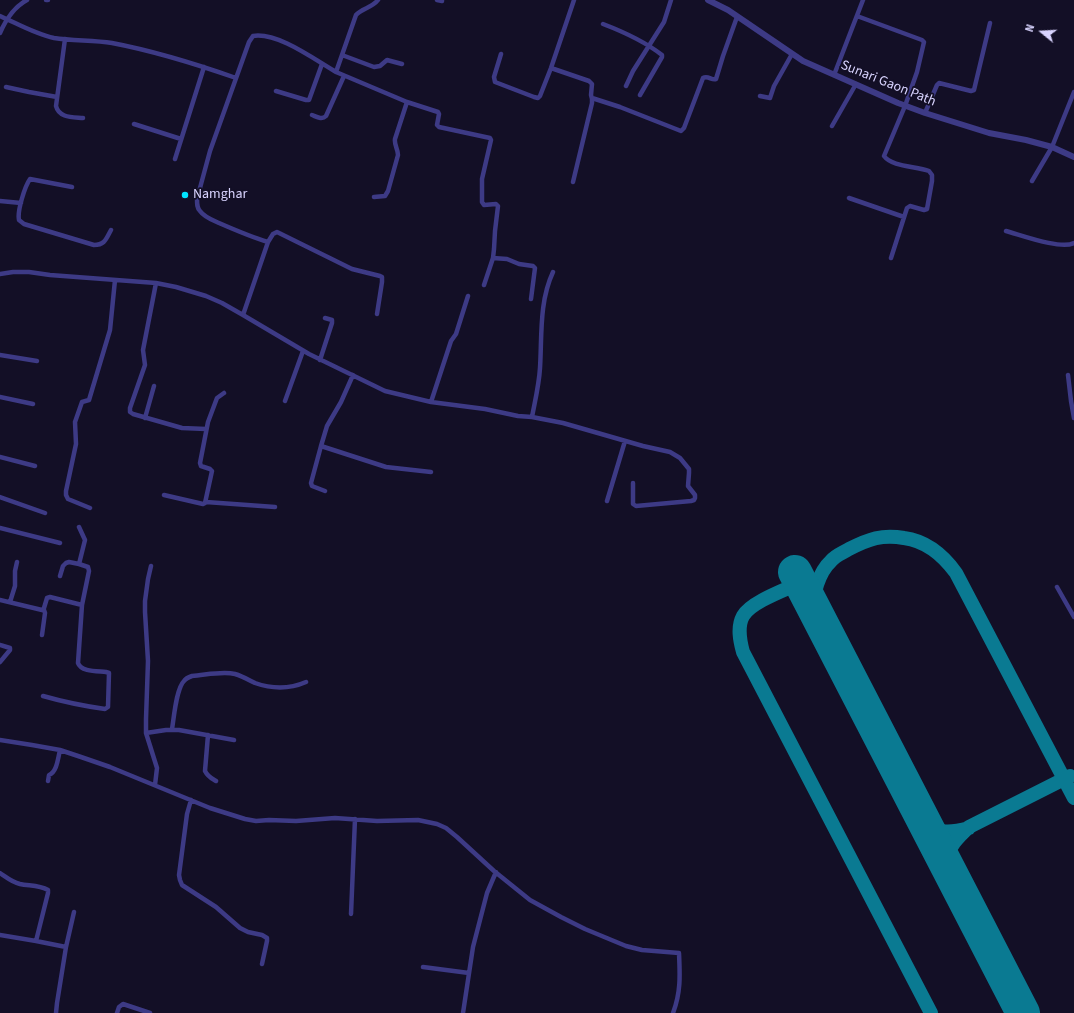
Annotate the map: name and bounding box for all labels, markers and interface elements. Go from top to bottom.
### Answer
north arrow [1022,12,1062,52]
text: N [1022,22,1038,34]
street label: Sunari Gaon Path [838,57,938,111]
place label: Namghar [193,187,247,203]
marker: Namghar [180,190,190,200]

